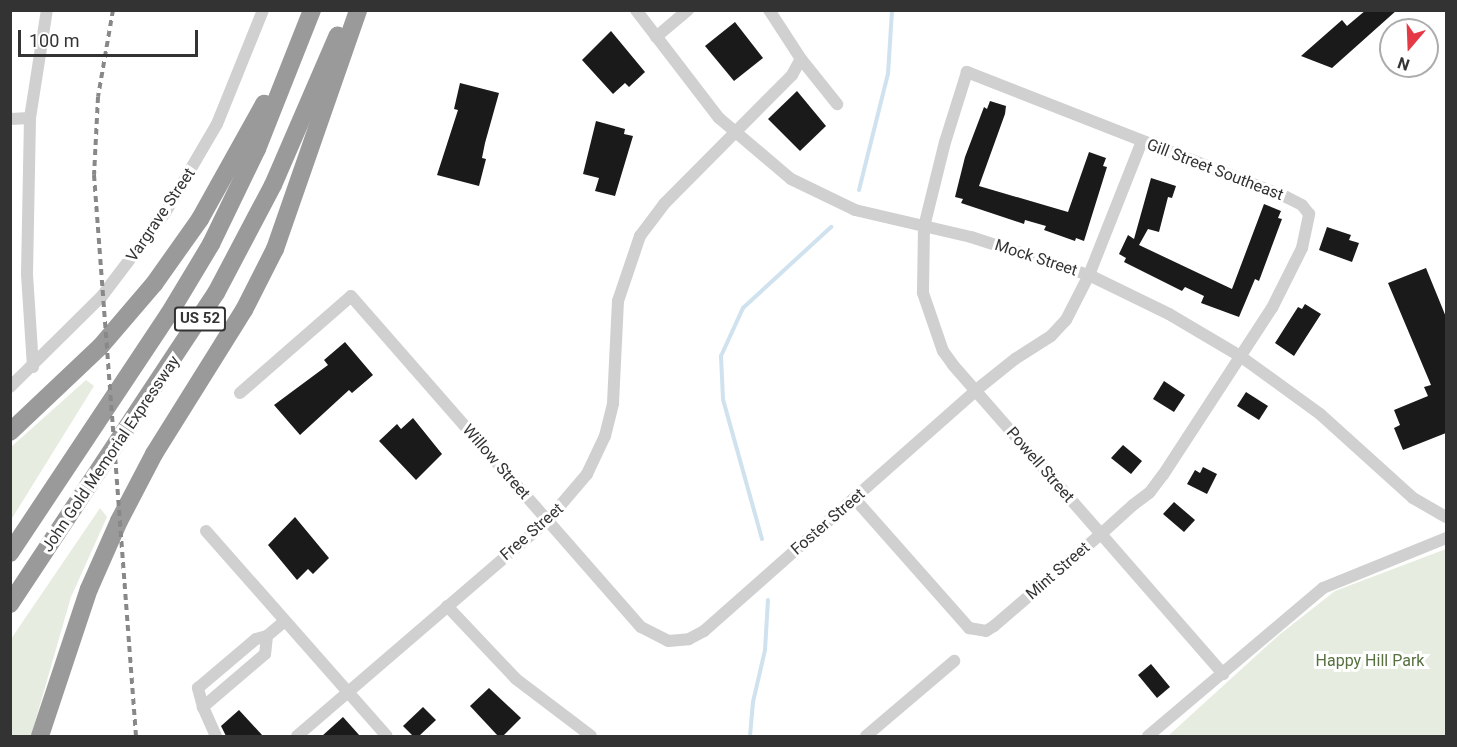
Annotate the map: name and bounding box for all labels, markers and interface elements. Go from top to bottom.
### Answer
scale bar [21,18,201,56]
north arrow [1379,18,1439,78]
text: 100 m [29,30,80,51]
text: N [1395,53,1412,74]
street label: Gill Street Southeast [1144,135,1286,205]
street label: Vargrave Street [123,165,199,265]
street label: Mock Street [992,236,1080,280]
road number: US 52 [173,307,227,331]
street label: John Gold Memorial Expressway [38,352,184,556]
street label: Willow Street [458,421,534,503]
street label: Powell Street [1002,423,1078,507]
street label: Foster Street [787,485,869,559]
street label: Free Street [497,499,567,565]
street label: Mint Street [1022,538,1094,604]
park label: Happy Hill Park [1316,651,1424,671]

